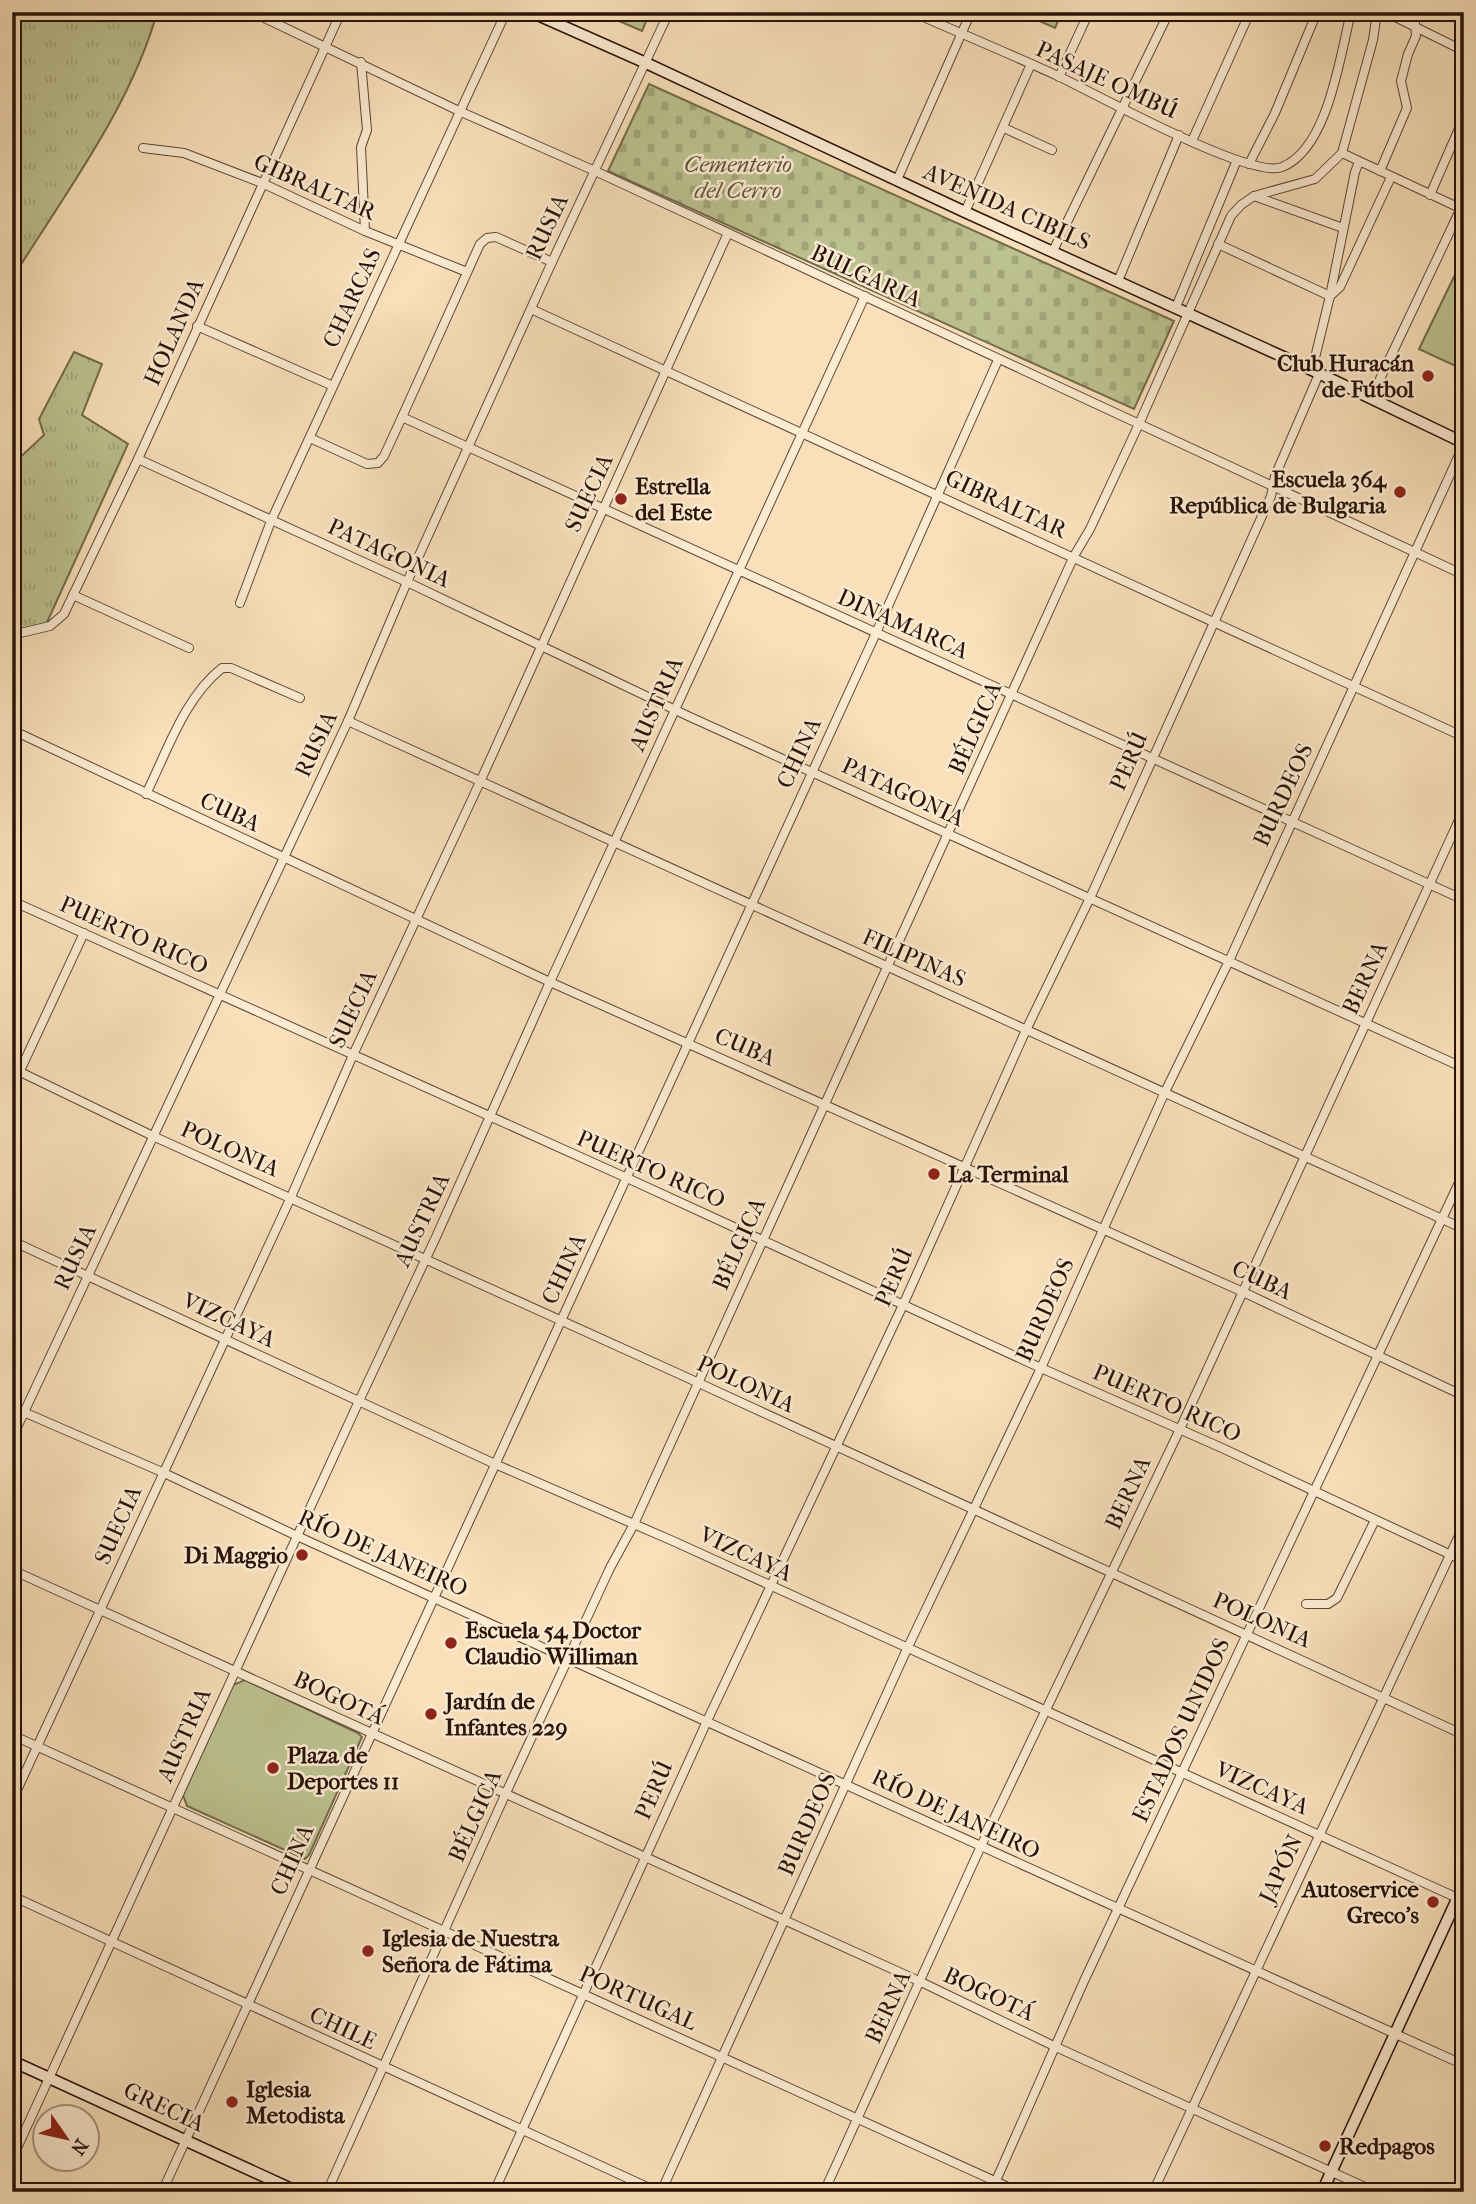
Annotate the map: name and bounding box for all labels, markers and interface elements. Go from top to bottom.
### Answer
street label: PASAJE OMBÚ [1032,35,1182,125]
street label: GIBRALTAR [250,148,382,227]
park label: Cementerio del Cerro [684,151,792,204]
street label: AVENIDA CIBILS [918,158,1095,256]
street label: RUSIA [520,189,574,264]
street label: BULGARIA [807,239,926,314]
street label: CHARCAS [317,244,387,352]
street label: HOLANDA [138,273,210,390]
place label: Club Huracán de Fútbol [1277,350,1415,403]
marker: Club Huracán de Fútbol [1420,368,1436,384]
street label: SUECIA [559,449,619,536]
street label: GIBRALTAR [941,464,1072,545]
place label: Escuela 364 República de Bulgaria [1169,466,1387,519]
place label: Estrella del Este [635,473,713,526]
marker: Escuela 364 República de Bulgaria [1392,484,1408,500]
marker: Estrella del Este [613,491,629,507]
street label: PATAGONIA [323,513,456,594]
street label: DINAMARCA [833,583,974,665]
street label: AUSTRIA [623,652,689,756]
street label: BÉLGICA [943,677,1008,778]
street label: RUSIA [289,706,343,781]
street label: CHINA [771,713,827,793]
street label: PERÚ [1104,727,1154,795]
street label: BURDEOS [1247,739,1319,851]
street label: PATAGONIA [837,752,970,833]
street label: CUBA [196,786,265,838]
street label: PUERTO RICO [56,890,212,980]
street label: FILIPINAS [858,923,970,993]
street label: BERNA [1336,936,1394,1019]
street label: SUECIA [323,965,383,1052]
street label: CUBA [711,1022,780,1072]
street label: POLONIA [177,1115,284,1183]
street label: PUERTO RICO [573,1124,729,1214]
place label: La Terminal [948,1161,1069,1188]
marker: La Terminal [926,1166,942,1182]
street label: AUSTRIA [388,1168,456,1272]
street label: BÉLGICA [707,1193,772,1294]
street label: RUSIA [48,1219,102,1294]
street label: CHINA [536,1229,592,1309]
street label: PERÚ [869,1243,919,1311]
street label: BURDEOS [1010,1254,1080,1366]
street label: CUBA [1228,1254,1297,1306]
street label: VIZCAYA [177,1286,281,1354]
street label: POLONIA [693,1350,800,1419]
street label: PUERTO RICO [1089,1358,1245,1448]
street label: BERNA [1099,1451,1157,1534]
street label: SUECIA [89,1481,148,1568]
street label: RÍO DE JANEIRO [294,1504,472,1602]
street label: VIZCAYA [694,1520,798,1588]
place label: Di Maggio [184,1542,288,1569]
marker: Di Maggio [294,1547,310,1563]
street label: POLONIA [1209,1586,1316,1654]
place label: Escuela 54 Doctor Claudio Williman [465,1617,642,1670]
street label: ESTADOS UNIDOS [1126,1634,1236,1826]
marker: Escuela 54 Doctor Claudio Williman [443,1635,459,1651]
street label: BOGOTÁ [289,1665,390,1731]
street label: AUSTRIA [151,1683,217,1787]
place label: Jardín de Infantes 229 [443,1688,567,1741]
marker: Jardín de Infantes 229 [423,1706,439,1722]
place label: Plaza de Deportes 11 [287,1742,399,1795]
street label: VIZCAYA [1210,1755,1314,1821]
street label: PERÚ [629,1756,679,1824]
marker: Plaza de Deportes 11 [265,1760,281,1776]
street label: RÍO DE JANEIRO [867,1763,1045,1865]
street label: BÉLGICA [443,1765,508,1866]
street label: BURDEOS [772,1768,842,1880]
street label: CHINA [264,1819,320,1900]
street label: JAPÓN [1252,1830,1309,1909]
place label: Autoservice Greco's [1300,1876,1420,1929]
marker: Autoservice Greco's [1425,1894,1441,1910]
place label: Iglesia de Nuestra Señora de Fátima [382,1925,560,1978]
marker: Iglesia de Nuestra Señora de Fátima [360,1943,376,1959]
street label: PORTUGAL [575,1960,701,2036]
street label: BOGOTÁ [939,1961,1040,2027]
street label: BERNA [859,1965,917,2048]
street label: CHILE [305,2001,381,2055]
place label: Iglesia Metodista [246,2076,346,2129]
street label: GRECIA [119,2077,210,2138]
marker: Iglesia Metodista [224,2094,240,2110]
north arrow [32,2102,102,2172]
place label: Redpagos [1339,2133,1435,2160]
text: N [66,2135,92,2160]
marker: Redpagos [1317,2138,1333,2154]

